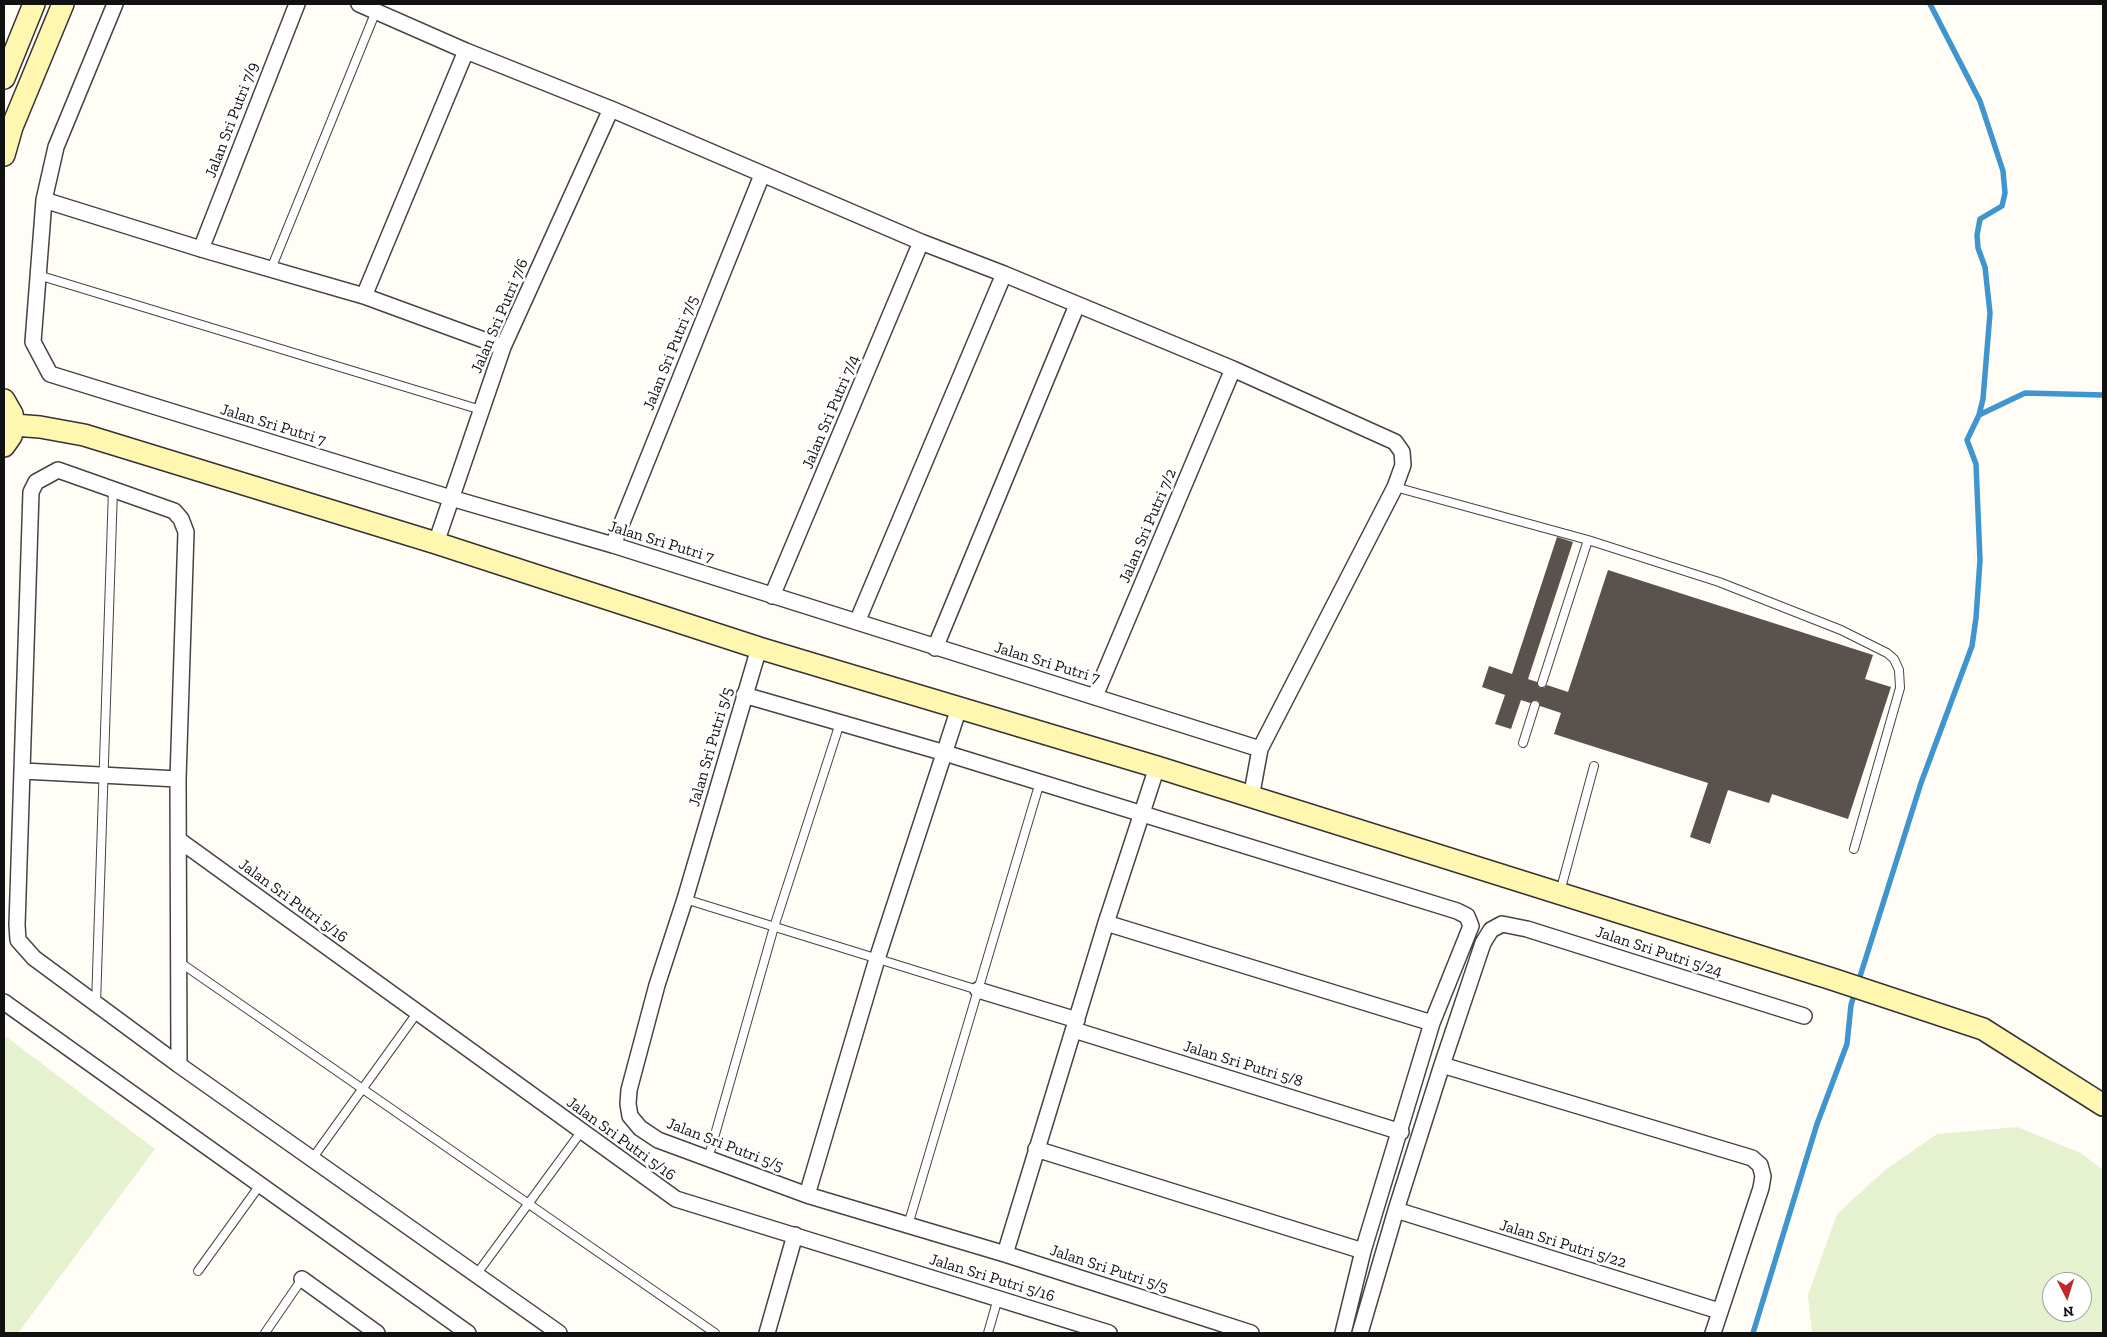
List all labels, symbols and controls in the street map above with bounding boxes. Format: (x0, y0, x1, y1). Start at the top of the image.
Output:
street label: Jalan Sri Putri 7/9 (201, 59, 263, 181)
street label: Jalan Sri Putri 7/6 (467, 256, 533, 376)
street label: Jalan Sri Putri 7/5 (639, 293, 703, 413)
street label: Jalan Sri Putri 7/4 (798, 352, 864, 472)
street label: Jalan Sri Putri 7 (218, 400, 328, 450)
street label: Jalan Sri Putri 7/2 (1115, 466, 1181, 586)
street label: Jalan Sri Putri 7 (606, 517, 716, 567)
street label: Jalan Sri Putri 7 (992, 638, 1102, 688)
street label: Jalan Sri Putri 5/5 (685, 685, 737, 809)
street label: Jalan Sri Putri 5/16 (235, 855, 351, 947)
street label: Jalan Sri Putri 5/24 (1593, 922, 1725, 982)
street label: Jalan Sri Putri 5/8 (1181, 1037, 1305, 1091)
street label: Jalan Sri Putri 5/16 (563, 1093, 679, 1185)
street label: Jalan Sri Putri 5/5 (664, 1114, 786, 1176)
street label: Jalan Sri Putri 5/22 (1497, 1216, 1629, 1272)
street label: Jalan Sri Putri 5/5 (1047, 1241, 1171, 1297)
street label: Jalan Sri Putri 5/16 (927, 1250, 1057, 1306)
north arrow (2042, 1272, 2092, 1322)
text: N (2062, 1303, 2074, 1320)

